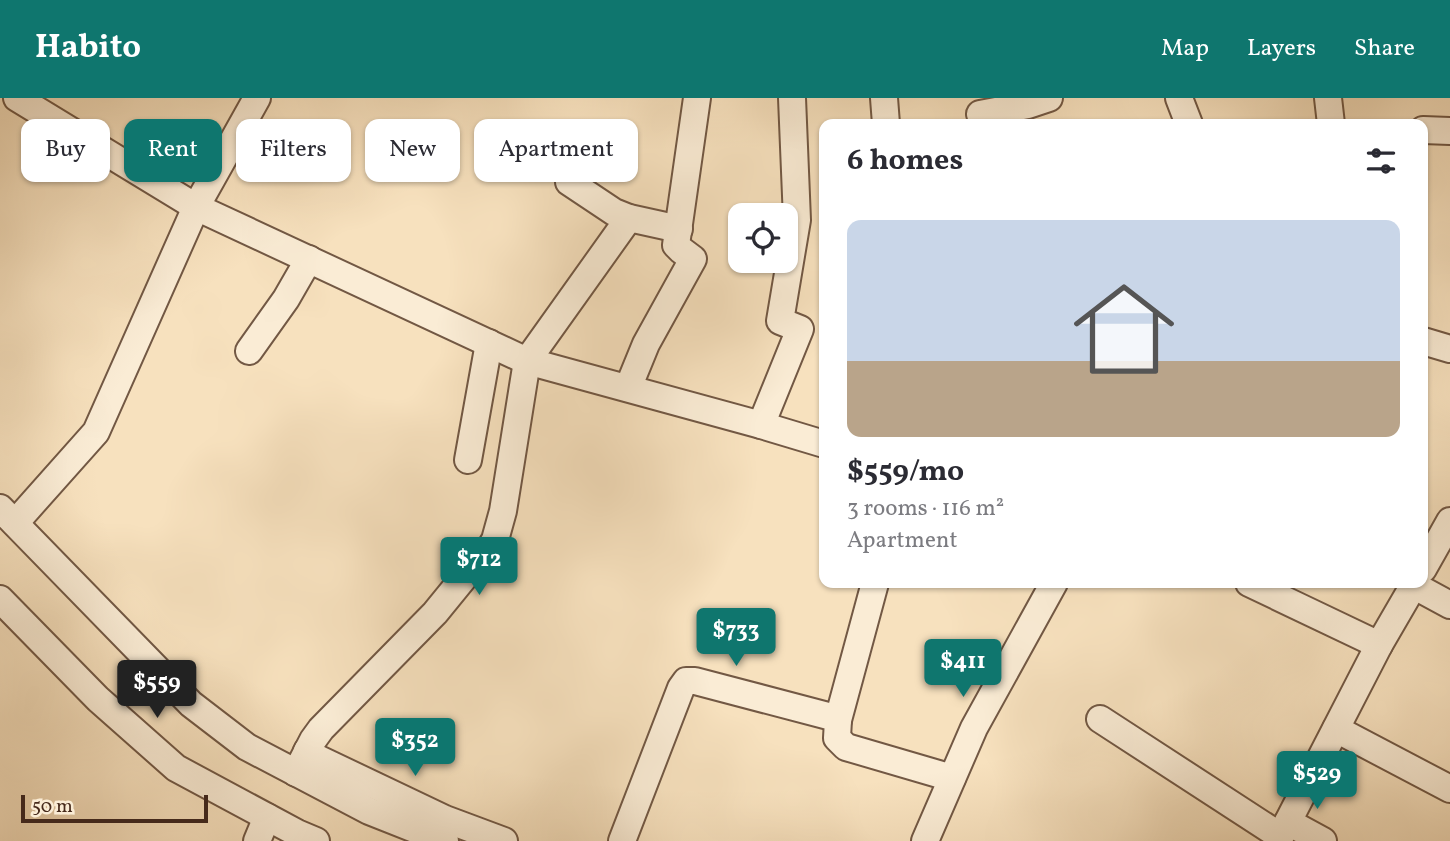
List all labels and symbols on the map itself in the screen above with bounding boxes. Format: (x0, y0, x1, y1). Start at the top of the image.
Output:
pin: $712 (438, 538, 520, 597)
pin: $733 (695, 608, 777, 668)
pin: $411 (922, 640, 1004, 699)
pin: $559 (116, 660, 198, 720)
pin: $352 (374, 718, 456, 778)
pin: $529 (1276, 752, 1358, 811)
scale bar (21, 792, 208, 824)

